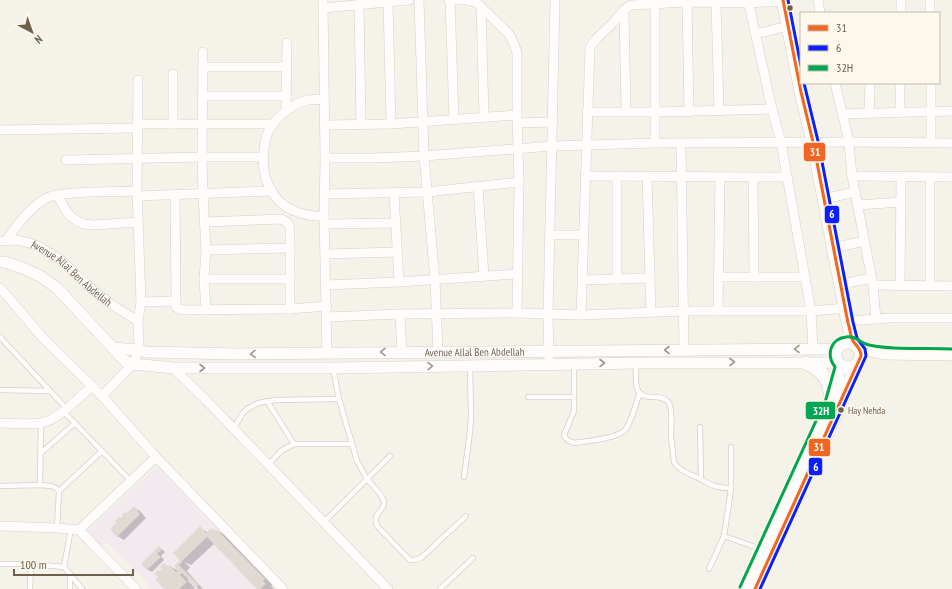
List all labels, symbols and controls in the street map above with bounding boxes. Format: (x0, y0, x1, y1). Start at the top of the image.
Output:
unlabelled marker (785, 3, 795, 13)
north arrow (12, 12, 52, 52)
legend (800, 12, 940, 84)
text: 31 (836, 20, 847, 35)
text: N (32, 32, 45, 47)
text: 6 (836, 40, 841, 55)
text: 32H (836, 60, 853, 75)
line badge: 31 (803, 142, 826, 162)
text: 31 (810, 145, 820, 159)
line badge: 6 (824, 205, 840, 224)
text: 6 (829, 207, 835, 221)
street label: Avenue Allal Ben Abdellah (30, 237, 115, 309)
street label: Avenue Allal Ben Abdellah (425, 345, 525, 359)
one-way arrow (794, 345, 800, 353)
one-way arrow (664, 346, 670, 354)
one-way arrow (380, 348, 386, 356)
one-way arrow (250, 350, 256, 358)
one-way arrow (729, 358, 735, 367)
one-way arrow (599, 359, 605, 367)
one-way arrow (427, 361, 433, 370)
one-way arrow (199, 364, 205, 372)
line badge: 32H (805, 401, 836, 420)
text: 32H (813, 404, 829, 418)
place label: Hay Nehda (848, 404, 885, 417)
marker: Hay Nehda (836, 405, 846, 415)
line badge: 31 (808, 438, 831, 457)
text: 31 (814, 440, 824, 454)
line badge: 6 (808, 457, 823, 476)
text: 6 (813, 460, 819, 474)
scale bar (14, 551, 133, 577)
text: 100 m (20, 557, 47, 572)

